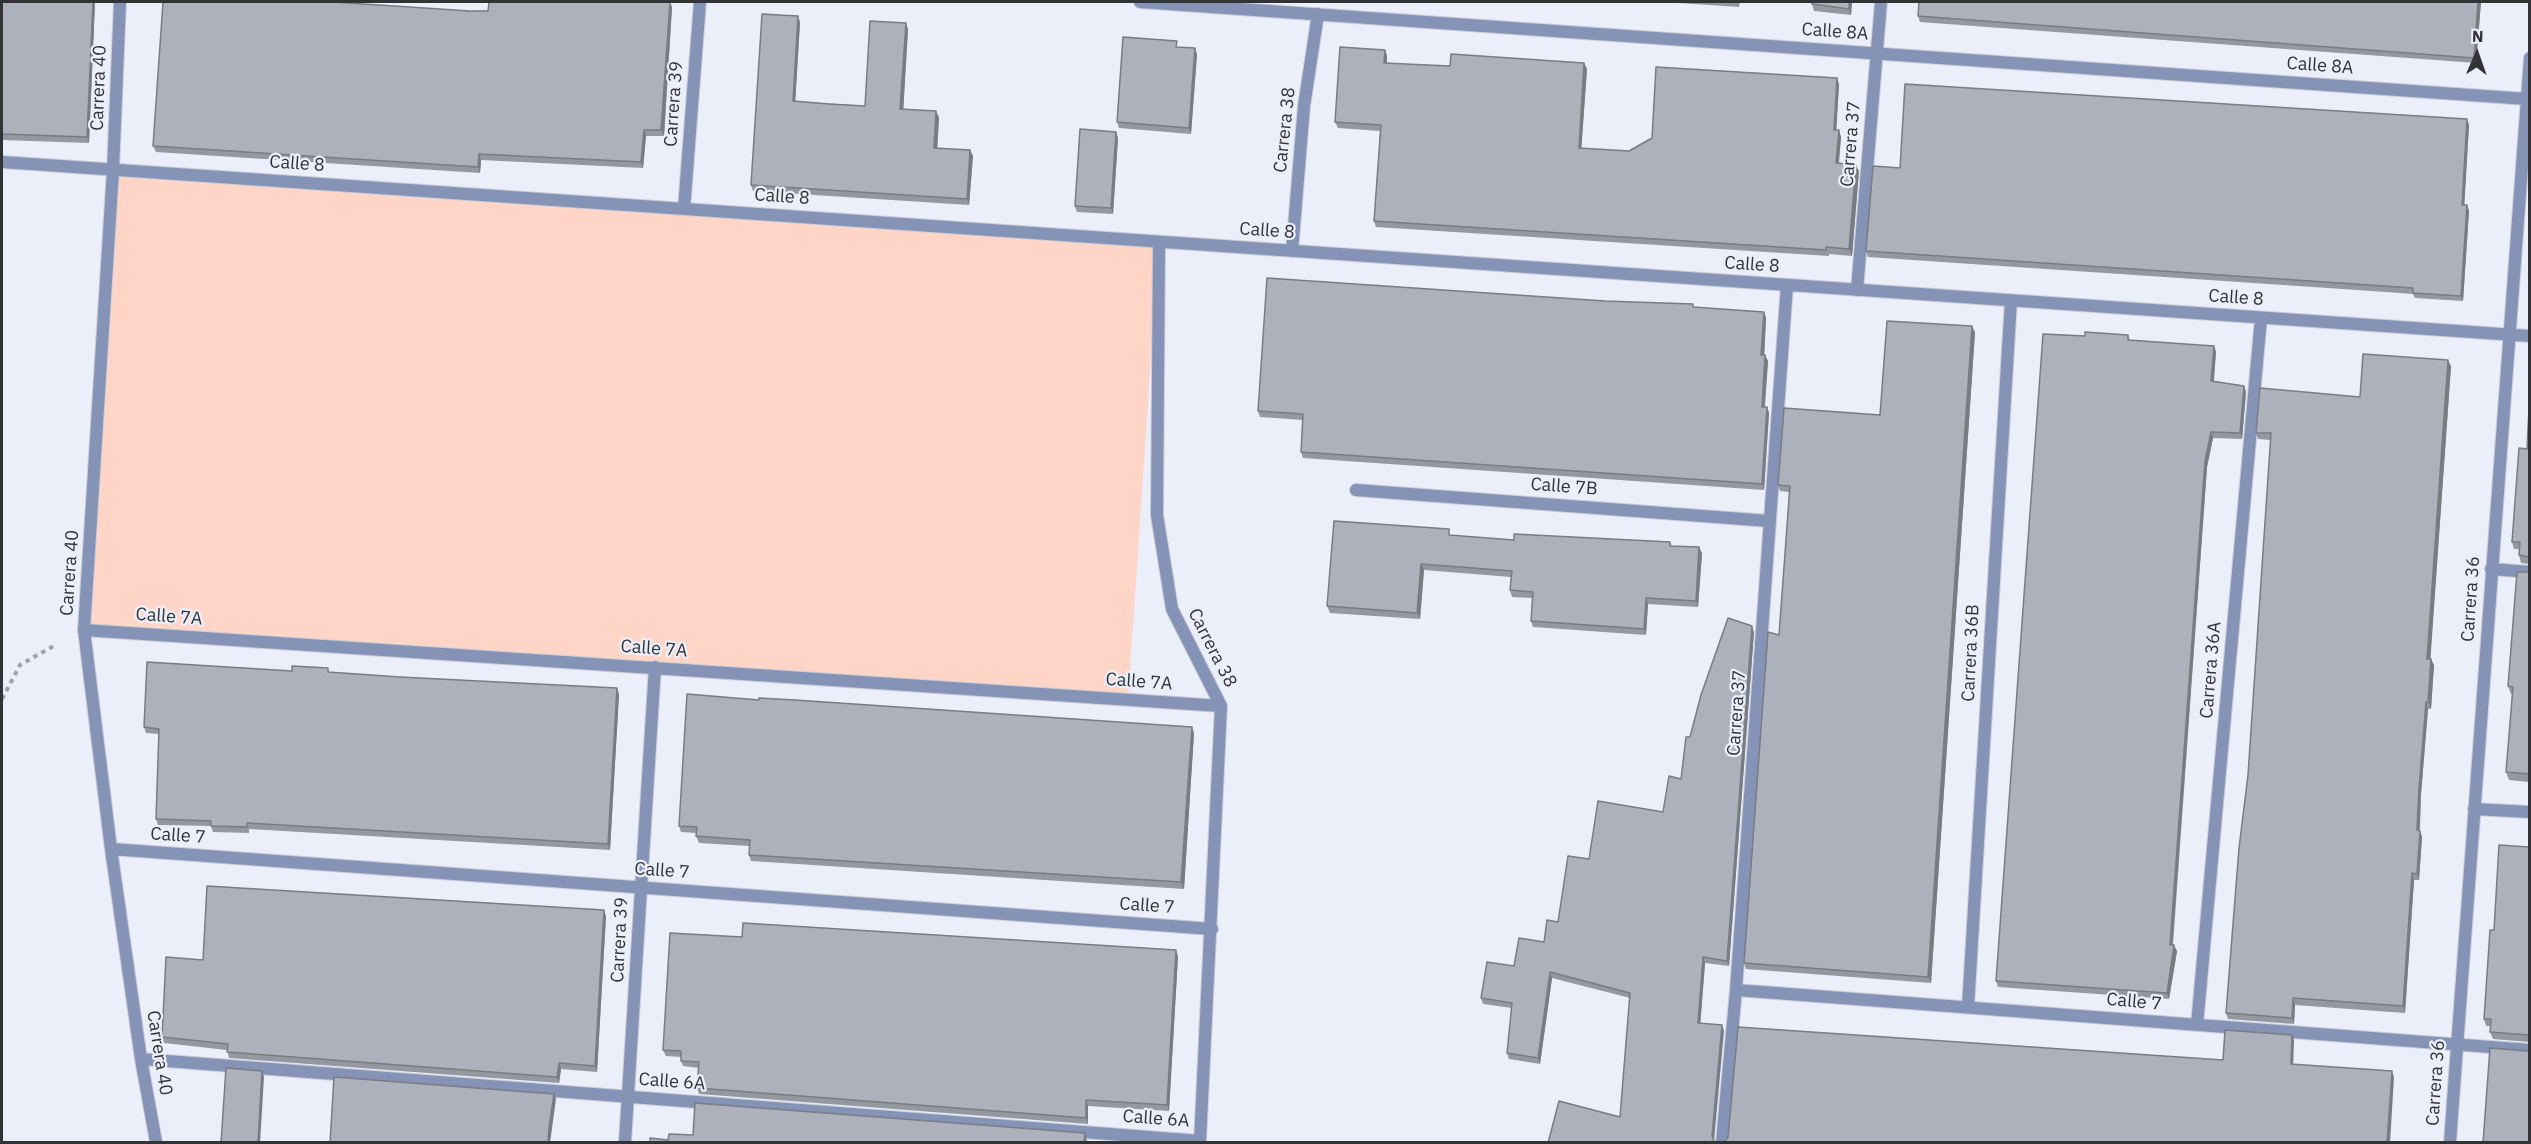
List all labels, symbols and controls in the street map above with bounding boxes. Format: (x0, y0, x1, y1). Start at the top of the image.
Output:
street label: Calle 8A (1801, 19, 1869, 45)
north arrow (2447, 24, 2507, 84)
text: N (2471, 26, 2484, 46)
street label: Carrera 40 (87, 45, 111, 131)
street label: Calle 8A (2286, 53, 2354, 79)
street label: Carrera 39 (660, 60, 688, 148)
street label: Carrera 38 (1270, 86, 1300, 174)
street label: Carrera 37 (1837, 100, 1865, 188)
street label: Calle 8 (269, 151, 325, 177)
street label: Calle 8 (754, 184, 810, 210)
street label: Calle 8 (1239, 218, 1295, 244)
street label: Calle 8 (1724, 252, 1780, 278)
street label: Calle 8 (2208, 285, 2264, 311)
street label: Calle 7B (1530, 474, 1598, 500)
street label: Carrera 40 (56, 529, 84, 617)
street label: Carrera 36 (2457, 555, 2485, 643)
street label: Calle 7A (135, 604, 203, 630)
street label: Carrera 36B (1958, 604, 1984, 702)
street label: Carrera 38 (1183, 605, 1241, 691)
street label: Carrera 36A (2196, 621, 2226, 719)
street label: Calle 7A (620, 636, 688, 662)
street label: Calle 7A (1105, 669, 1173, 695)
street label: Carrera 37 (1723, 669, 1751, 757)
street label: Calle 7 (150, 823, 206, 849)
street label: Calle 7 (634, 858, 690, 884)
street label: Calle 7 (1119, 893, 1175, 919)
street label: Carrera 39 (607, 897, 633, 983)
street label: Calle 7 (2105, 989, 2163, 1015)
street label: Carrera 40 (142, 1009, 176, 1097)
street label: Carrera 36 (2422, 1039, 2450, 1127)
street label: Calle 6A (638, 1069, 706, 1095)
street label: Calle 6A (1122, 1106, 1190, 1132)

